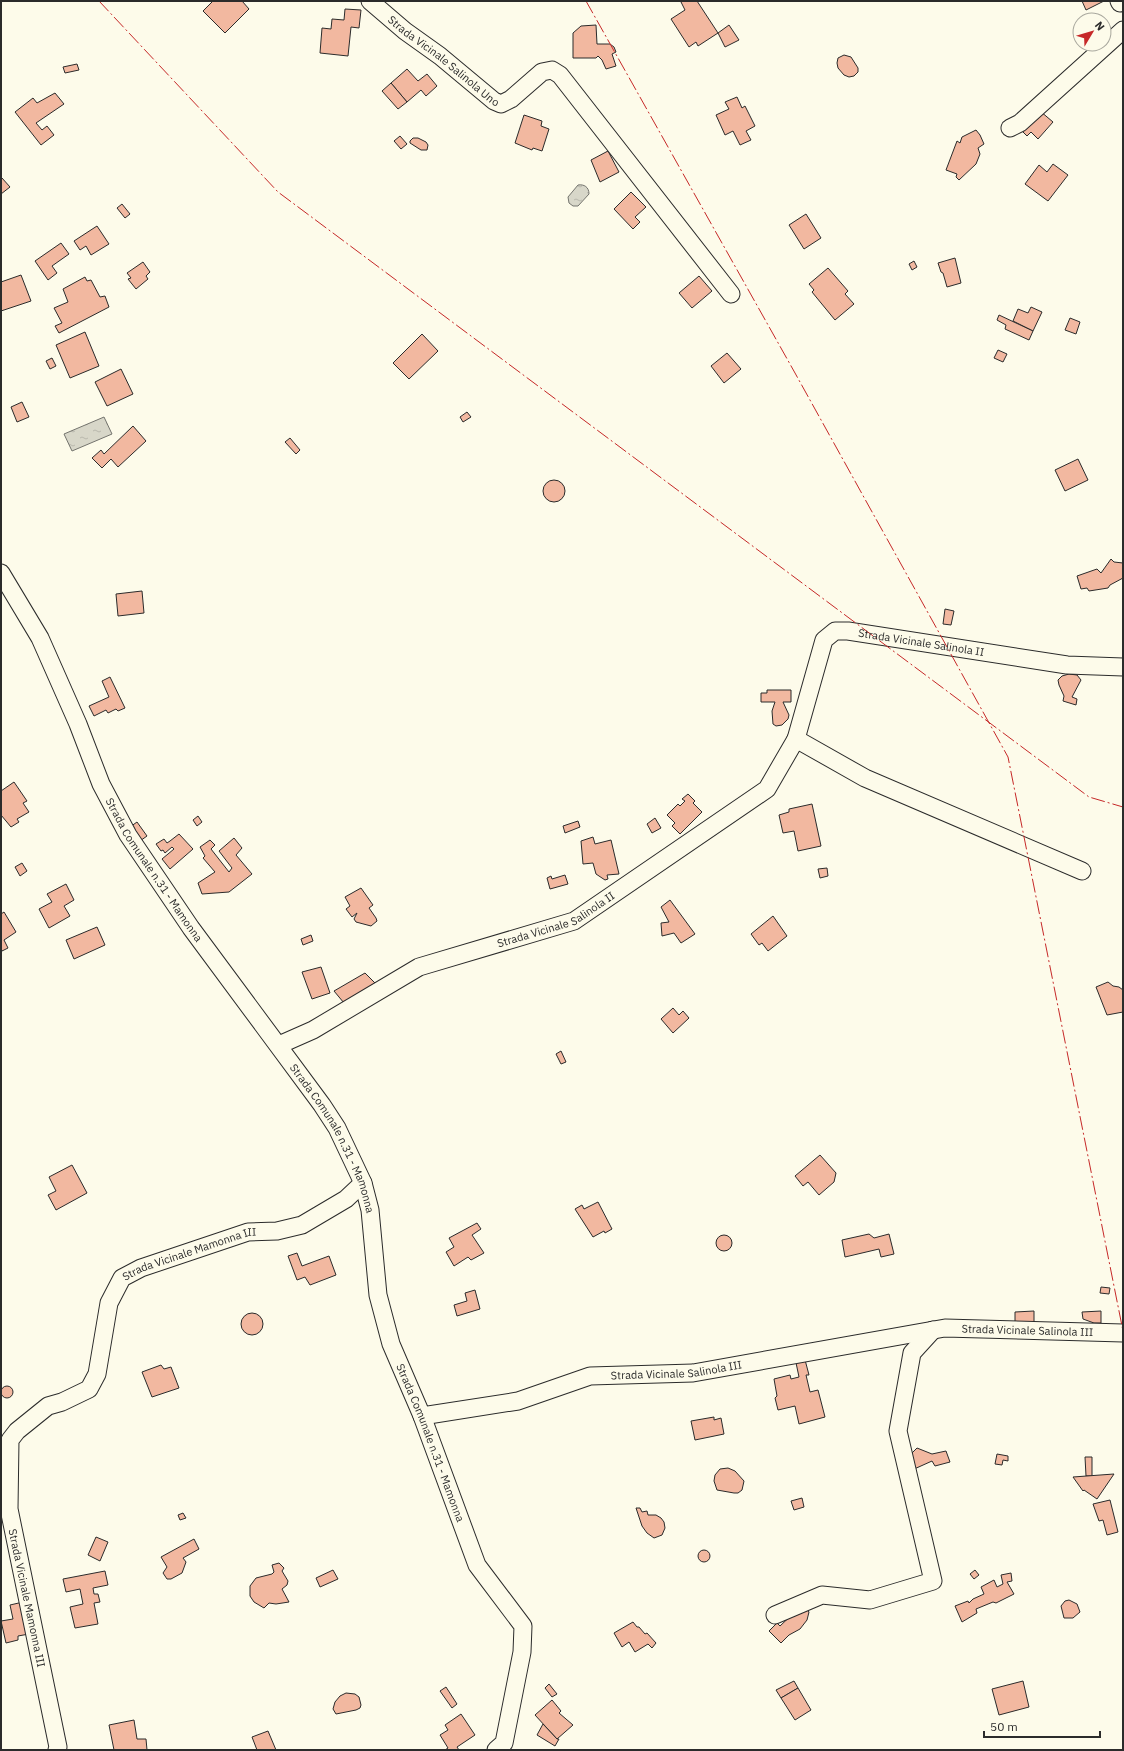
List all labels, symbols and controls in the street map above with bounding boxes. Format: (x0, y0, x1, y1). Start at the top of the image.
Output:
street label: Strada Vicinale Salinola Uno (385, 12, 501, 109)
north arrow (1072, 12, 1112, 52)
text: N (1092, 18, 1108, 33)
street label: Strada Vicinale Salinola II (857, 626, 985, 659)
street label: Strada Comunale n.31 - Mamonna (103, 795, 206, 945)
street label: Strada Vicinale Salinola II (495, 888, 617, 950)
street label: Strada Comunale n.31 - Mamonna (287, 1061, 378, 1215)
street label: Strada Vicinale Mamonna III (120, 1225, 256, 1284)
street label: Strada Vicinale Salinola III (962, 1321, 1094, 1339)
street label: Strada Vicinale Salinola III (611, 1357, 743, 1382)
street label: Strada Comunale n.31 - Mamonna (393, 1361, 468, 1524)
street label: Strada Vicinale Mamonna III (5, 1527, 49, 1669)
scale bar (984, 1713, 1100, 1739)
text: 50 m (990, 1719, 1018, 1734)

